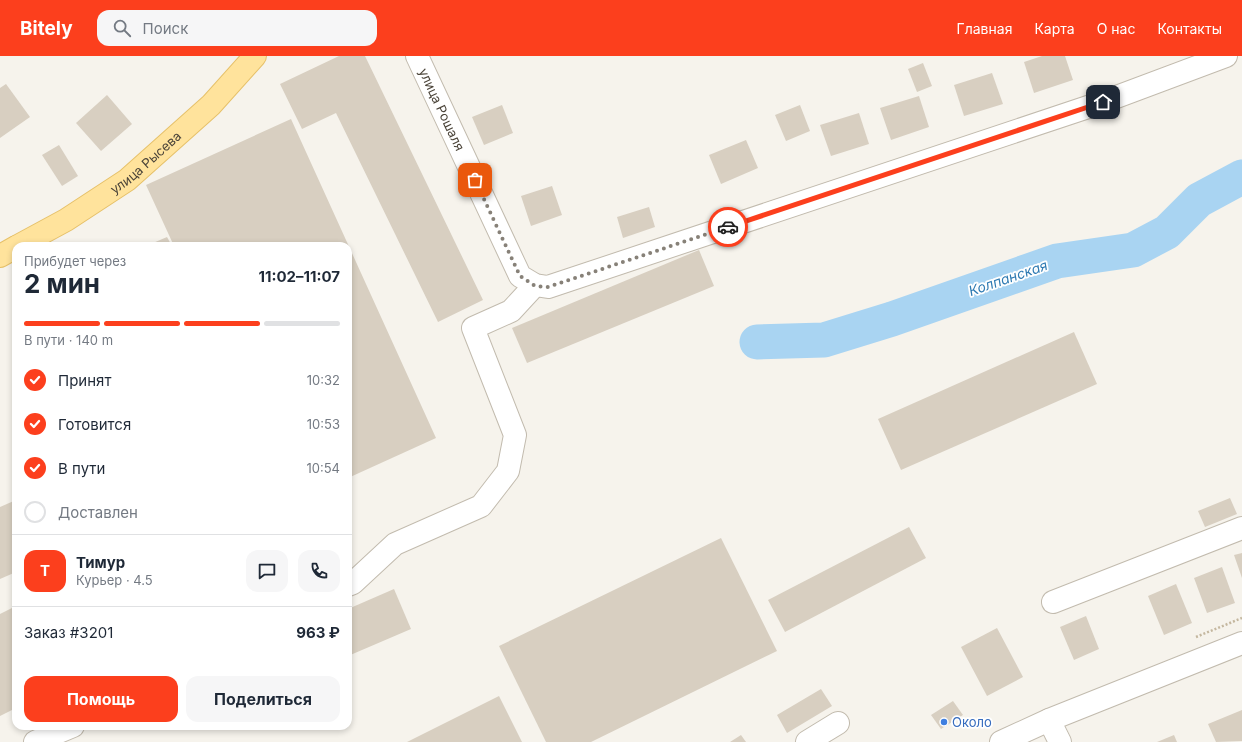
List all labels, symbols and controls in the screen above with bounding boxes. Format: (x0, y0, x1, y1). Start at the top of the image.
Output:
search box (97, 10, 377, 46)
text: Bitely (20, 17, 73, 40)
icon: search (111, 17, 133, 39)
text: Поиск (143, 19, 188, 38)
text: Главная (957, 20, 1012, 37)
text: Карта (1034, 20, 1075, 37)
text: О нас (1097, 20, 1135, 37)
text: Контакты (1157, 20, 1222, 37)
street label: улица Рошаля (416, 66, 468, 153)
pin (1086, 85, 1120, 119)
icon: home (1092, 91, 1114, 113)
street label: улица Рысева (107, 128, 184, 197)
pin (458, 163, 492, 197)
icon: bag (464, 169, 486, 191)
courier (708, 207, 748, 247)
icon: car (717, 216, 739, 238)
text: Прибудет через (24, 253, 126, 269)
water label: Колпанская (966, 256, 1050, 299)
text: 11:02–11:07 (259, 267, 340, 286)
text: 2 мин (24, 268, 100, 299)
text: В пути · 140 m (24, 332, 113, 348)
icon: check (24, 369, 46, 391)
text: Принят (58, 371, 111, 390)
text: 10:32 (307, 372, 340, 388)
icon: check (24, 413, 46, 435)
text: Готовится (58, 415, 131, 434)
text: 10:53 (307, 416, 340, 432)
icon: check (24, 457, 46, 479)
text: В пути (58, 459, 105, 478)
text: 10:54 (306, 460, 340, 476)
text: Доставлен (58, 503, 138, 522)
button: chat (246, 550, 288, 592)
button: phone (298, 550, 340, 592)
text: Тимур (76, 553, 125, 572)
text: Т (40, 561, 50, 580)
text: Курьер · 4.5 (76, 572, 153, 588)
text: Заказ #3201 (24, 623, 113, 642)
text: 963 ₽ (296, 623, 340, 642)
button: Помощь (24, 676, 178, 722)
button: Поделиться (186, 676, 340, 722)
place label: Около (952, 714, 992, 730)
marker: Около (939, 717, 949, 727)

